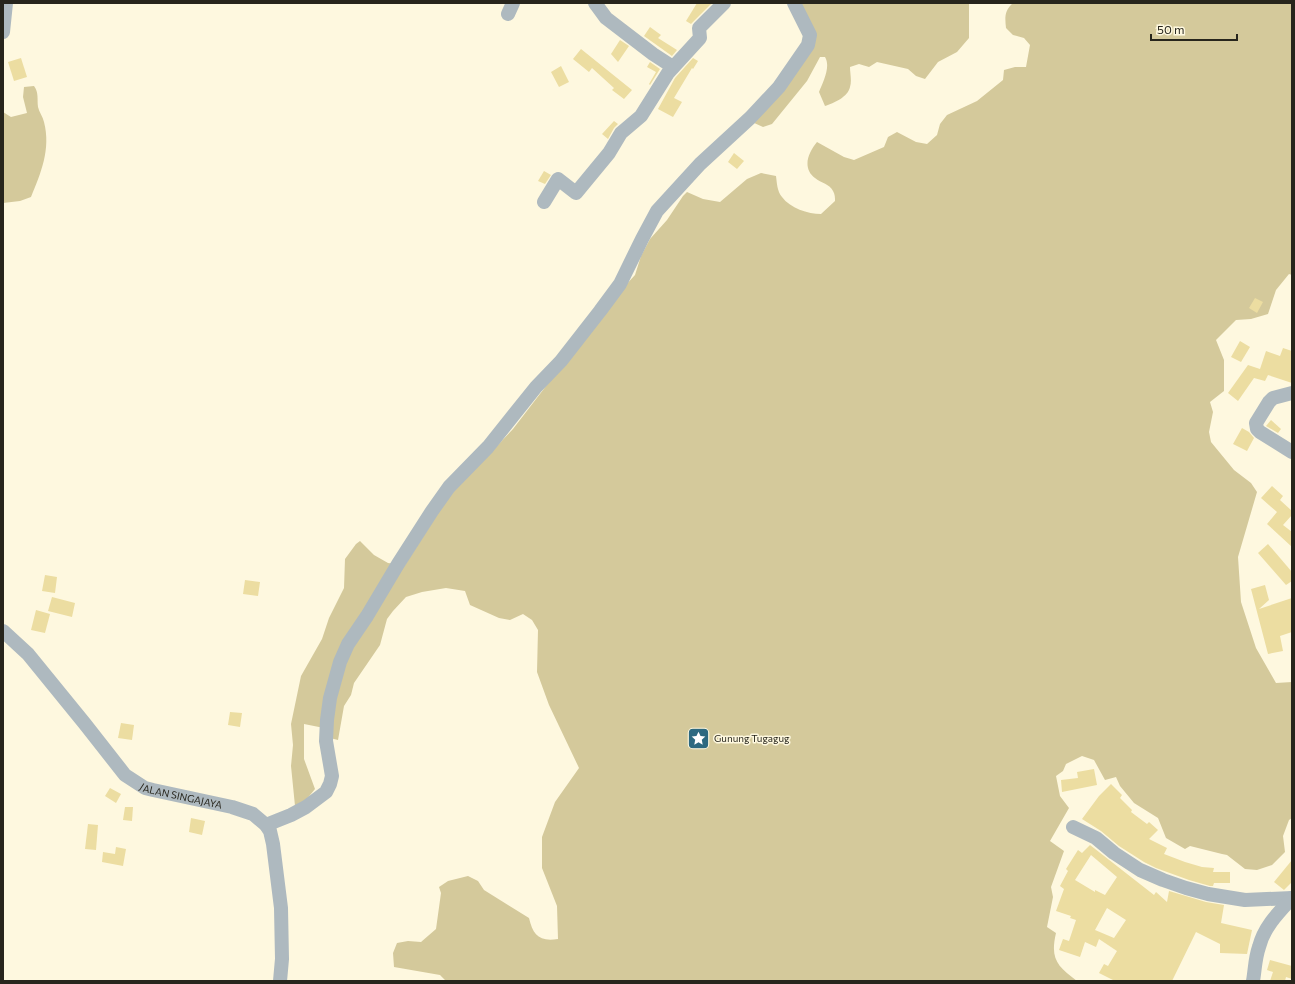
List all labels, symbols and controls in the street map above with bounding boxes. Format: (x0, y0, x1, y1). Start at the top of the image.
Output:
scale bar (1151, 16, 1237, 42)
text: 50 m (1157, 22, 1185, 36)
place icon: Gunung Tugagug (686, 725, 712, 751)
place label: Gunung Tugagug (714, 732, 790, 744)
street label: JALAN SINGAJAYA (138, 780, 224, 811)

